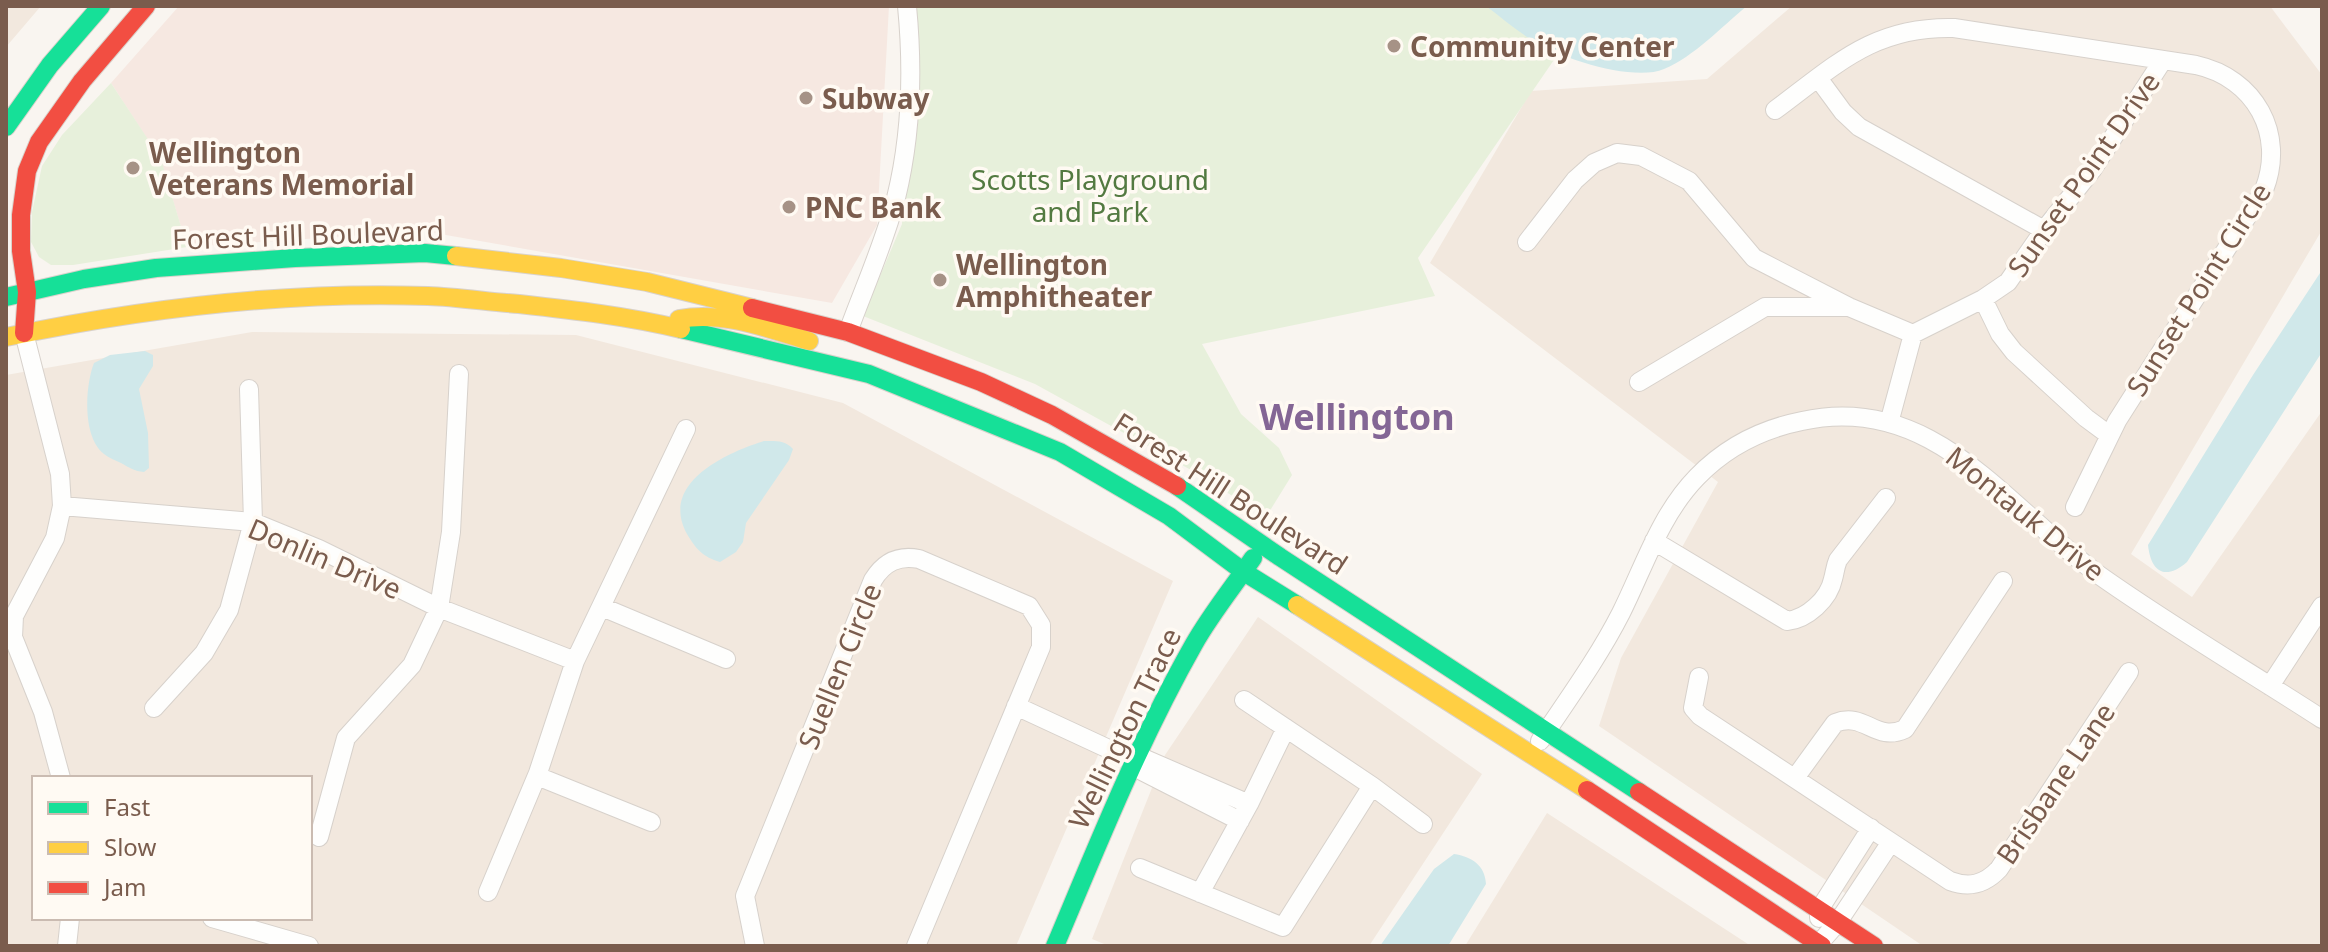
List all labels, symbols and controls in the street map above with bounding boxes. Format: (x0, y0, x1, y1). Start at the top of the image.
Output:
place label: Community Center (1410, 27, 1675, 65)
marker: Community Center (1385, 37, 1403, 55)
street label: Sunset Point Drive (1998, 64, 2168, 284)
place label: Subway (822, 79, 930, 117)
marker: Subway (797, 89, 815, 107)
place label: Wellington Veterans Memorial (149, 133, 414, 203)
marker: Wellington Veterans Memorial (124, 159, 142, 177)
park label: Scotts Playground and Park (971, 160, 1209, 230)
street label: Sunset Point Circle (2117, 175, 2279, 403)
place label: PNC Bank (805, 188, 942, 226)
marker: PNC Bank (780, 198, 798, 216)
street label: Forest Hill Boulevard (172, 210, 444, 258)
place label: Wellington Amphitheater (956, 245, 1153, 315)
marker: Wellington Amphitheater (931, 271, 949, 289)
district label: Wellington (1259, 392, 1455, 441)
street label: Forest Hill Boulevard (1107, 403, 1355, 583)
street label: Montauk Drive (1939, 437, 2113, 589)
street label: Donlin Drive (243, 509, 407, 607)
street label: Suellen Circle (788, 577, 890, 755)
street label: Wellington Trace (1059, 621, 1189, 835)
street label: Brisbane Lane (1987, 695, 2123, 871)
legend (32, 776, 312, 920)
text: Fast (104, 790, 150, 823)
text: Slow (104, 830, 156, 863)
text: Jam (102, 870, 146, 903)

